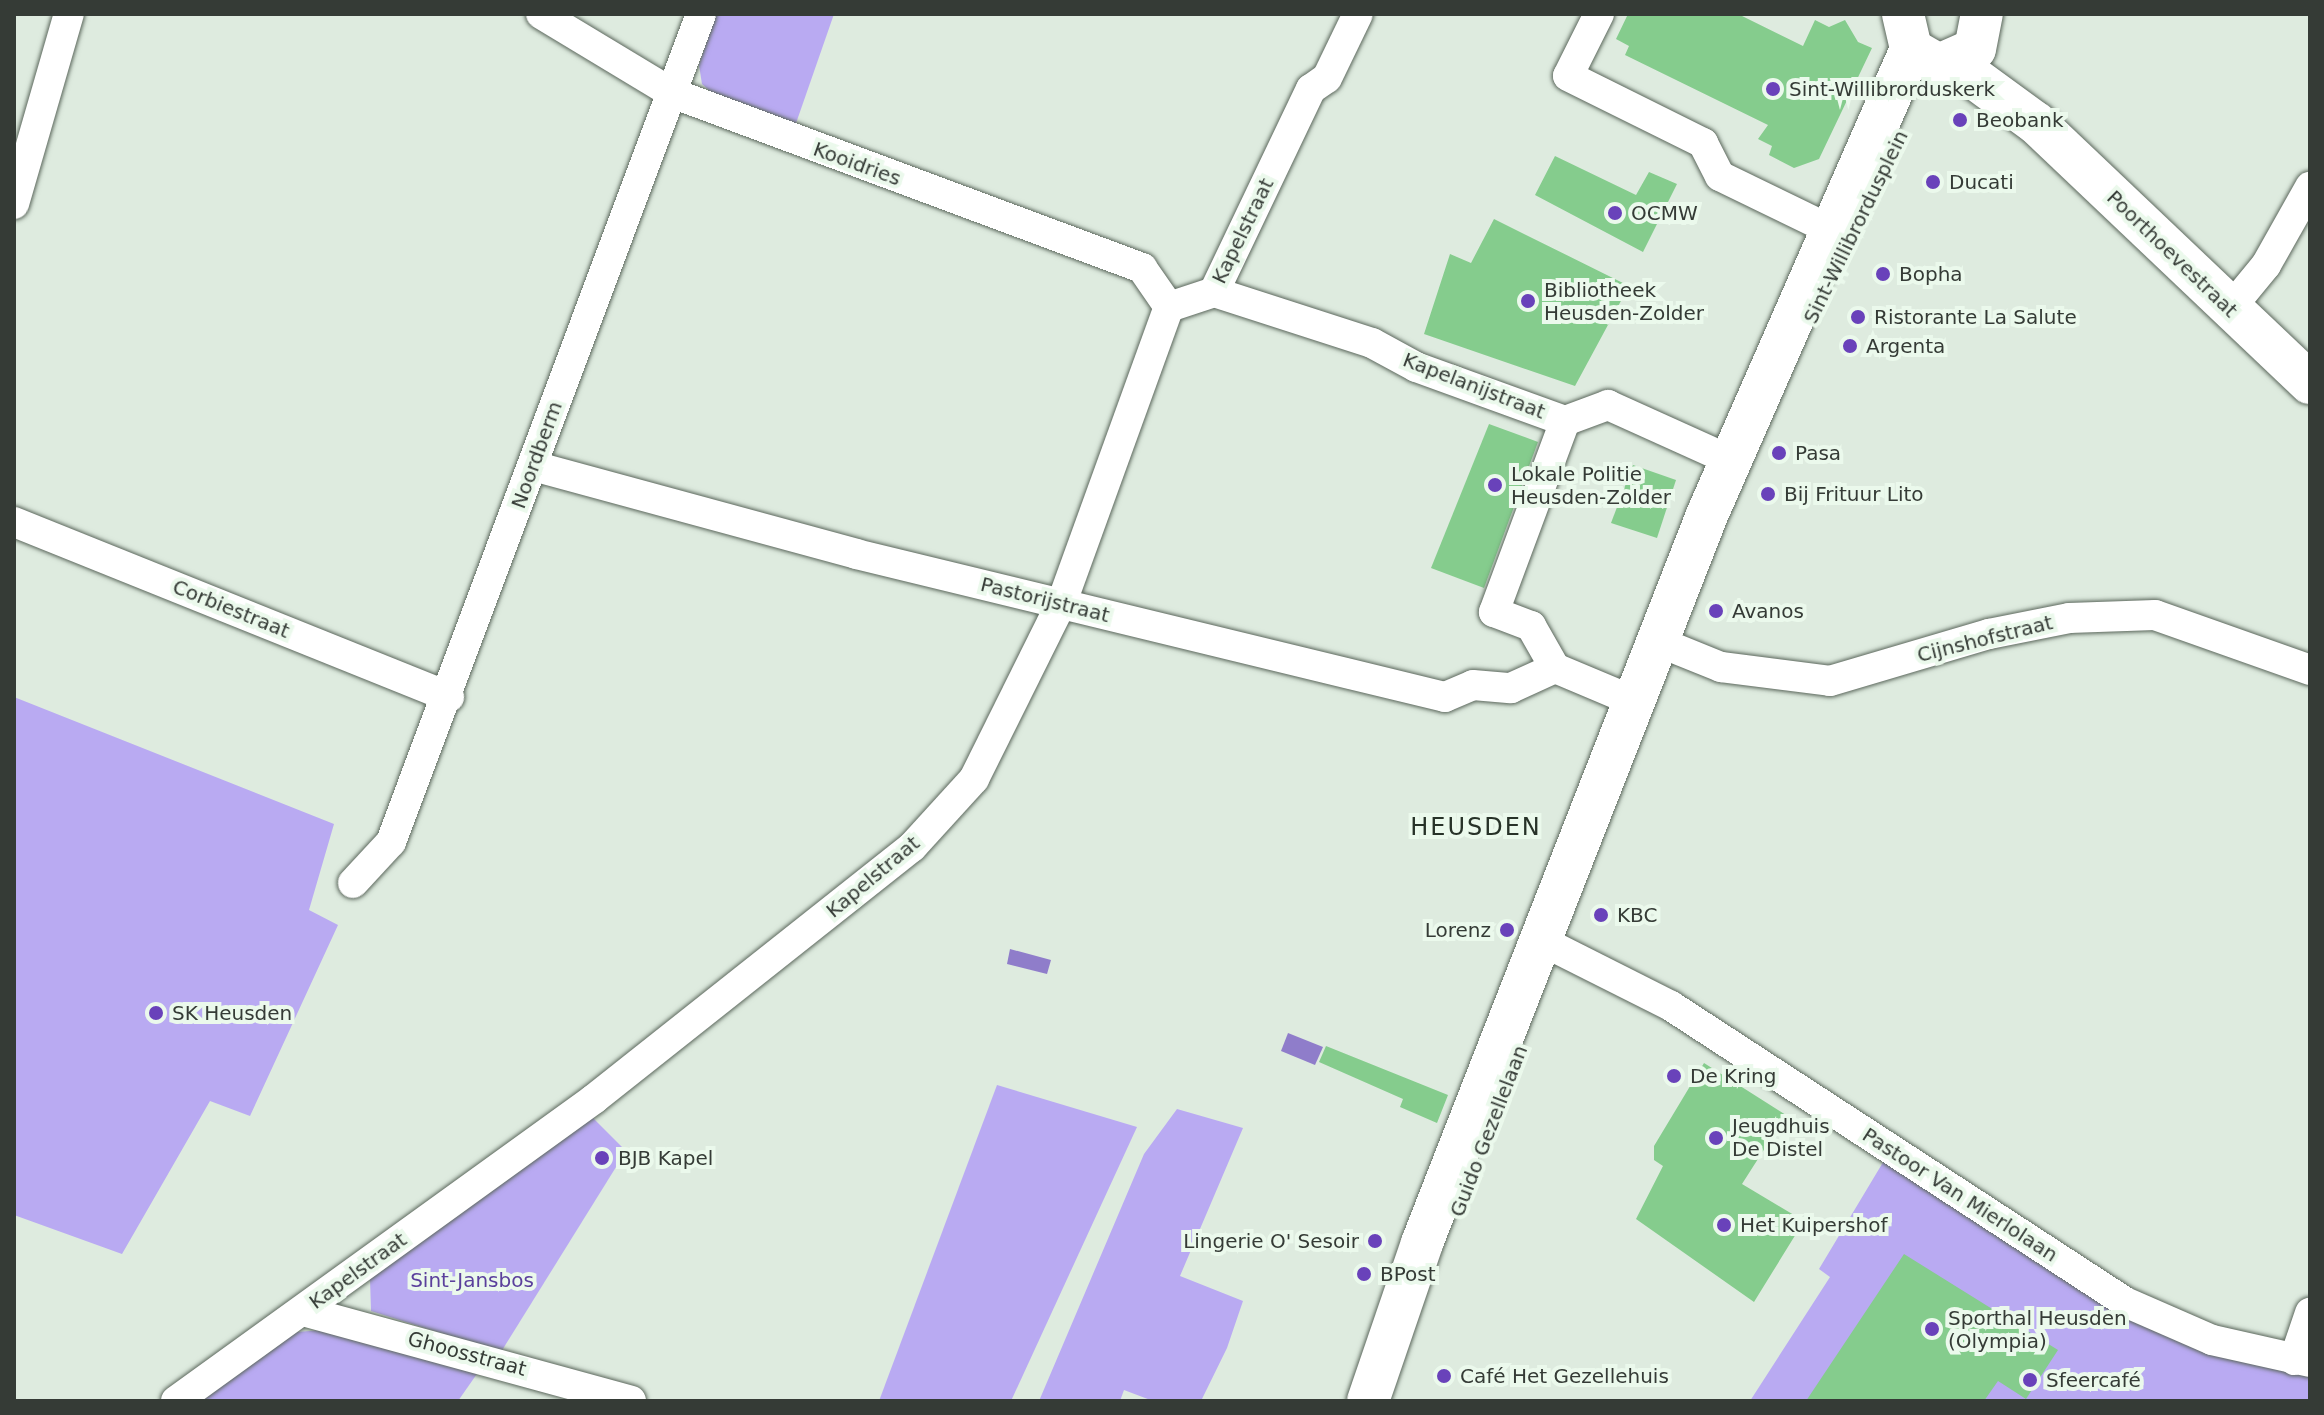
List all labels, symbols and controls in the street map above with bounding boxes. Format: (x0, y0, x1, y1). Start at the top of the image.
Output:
place label: Sint-Willibrorduskerk (1789, 77, 1995, 101)
marker: Sint-Willibrorduskerk (1764, 80, 1782, 98)
place label: Beobank (1976, 108, 2063, 132)
marker: Beobank (1951, 111, 1969, 129)
street label: Sint-Willibrordusplein (1799, 127, 1913, 327)
street label: Kooidries (810, 137, 904, 191)
place label: Ducati (1949, 170, 2014, 194)
marker: Ducati (1924, 173, 1942, 191)
street label: Kapelstraat (1207, 174, 1279, 288)
street label: Poorthoevestraat (2102, 186, 2242, 322)
place label: OCMW (1631, 201, 1698, 225)
marker: OCMW (1606, 204, 1624, 222)
place label: Bopha (1899, 262, 1963, 286)
marker: Bopha (1874, 265, 1892, 283)
place label: Bibliotheek Heusden-Zolder (1544, 278, 1704, 325)
marker: Bibliotheek Heusden-Zolder (1519, 292, 1537, 310)
place label: Ristorante La Salute (1874, 305, 2077, 329)
marker: Ristorante La Salute (1849, 308, 1867, 326)
place label: Argenta (1866, 334, 1945, 358)
marker: Argenta (1841, 337, 1859, 355)
street label: Kapelanijstraat (1399, 348, 1549, 424)
street label: Noordberm (507, 398, 567, 512)
place label: Pasa (1795, 441, 1841, 465)
marker: Pasa (1770, 444, 1788, 462)
place label: Lokale Politie Heusden-Zolder (1511, 462, 1671, 509)
marker: Lokale Politie Heusden-Zolder (1486, 476, 1504, 494)
place label: Bij Frituur Lito (1784, 482, 1924, 506)
marker: Bij Frituur Lito (1759, 485, 1777, 503)
street label: Pastorijstraat (978, 572, 1112, 628)
street label: Corbiestraat (169, 575, 293, 643)
place label: Avanos (1732, 599, 1804, 623)
marker: Avanos (1707, 602, 1725, 620)
street label: Cijnshofstraat (1915, 611, 2055, 667)
district label: HEUSDEN (1410, 814, 1542, 842)
street label: Kapelstraat (821, 831, 925, 923)
place label: KBC (1617, 903, 1657, 927)
marker: KBC (1592, 906, 1610, 924)
place label: Lorenz (1425, 918, 1491, 942)
marker: Lorenz (1498, 921, 1516, 939)
place label: SK Heusden (172, 1001, 292, 1025)
marker: SK Heusden (147, 1004, 165, 1022)
street label: Guido Gezellelaan (1445, 1042, 1533, 1220)
place label: De Kring (1690, 1064, 1776, 1088)
marker: De Kring (1665, 1067, 1683, 1085)
place label: Jeugdhuis De Distel (1732, 1114, 1830, 1161)
street label: Pastoor Van Mierlolaan (1858, 1123, 2062, 1267)
marker: Jeugdhuis De Distel (1707, 1129, 1725, 1147)
place label: BJB Kapel (618, 1146, 713, 1170)
marker: BJB Kapel (593, 1149, 611, 1167)
place label: Het Kuipershof (1740, 1213, 1887, 1237)
marker: Het Kuipershof (1715, 1216, 1733, 1234)
street label: Kapelstraat (305, 1228, 411, 1314)
place label: Lingerie O' Sesoir (1183, 1229, 1359, 1253)
marker: Lingerie O' Sesoir (1366, 1232, 1384, 1250)
place label: BPost (1380, 1262, 1436, 1286)
marker: BPost (1355, 1265, 1373, 1283)
park label: Sint-Jansbos (410, 1268, 534, 1292)
place label: Sporthal Heusden (Olympia) (1948, 1306, 2127, 1353)
marker: Sporthal Heusden (Olympia) (1923, 1320, 1941, 1338)
street label: Ghoosstraat (405, 1327, 529, 1381)
place label: Café Het Gezellehuis (1460, 1364, 1669, 1388)
marker: Café Het Gezellehuis (1435, 1367, 1453, 1385)
place label: Sfeercafé (2046, 1368, 2141, 1392)
marker: Sfeercafé (2021, 1371, 2039, 1389)

